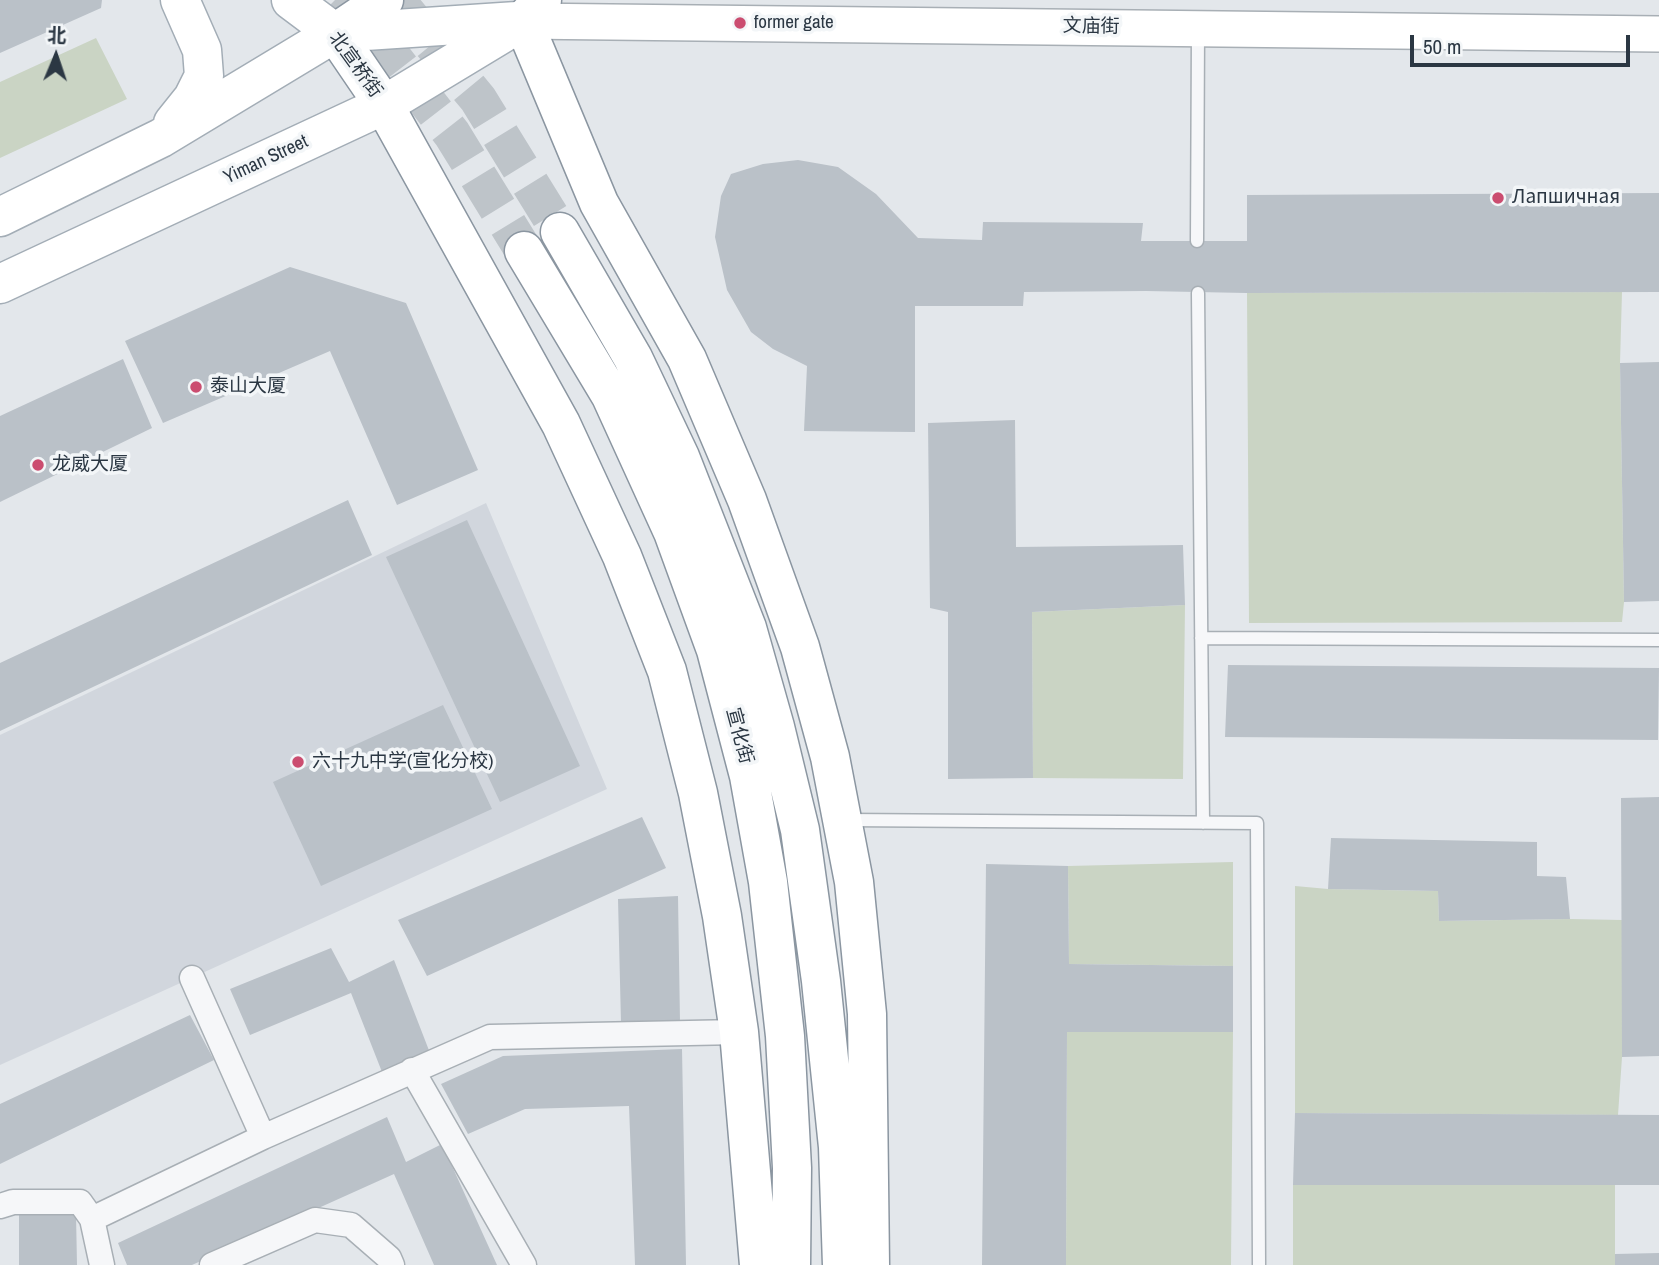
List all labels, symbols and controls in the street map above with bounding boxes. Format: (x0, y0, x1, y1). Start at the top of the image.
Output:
place label: former gate (754, 12, 834, 34)
marker: former gate (732, 15, 748, 31)
street label: 文庙街 (1062, 15, 1120, 39)
north arrow (21, 21, 91, 91)
scale bar (1414, 21, 1634, 65)
text: 北 (47, 22, 67, 48)
street label: 北宣桥街 (323, 28, 387, 102)
text: 50 m (1423, 32, 1461, 61)
street label: Yiman Street (220, 131, 312, 189)
place label: Лапшичная (1512, 187, 1620, 209)
marker: Лапшичная (1490, 190, 1506, 206)
place label: 泰山大厦 (210, 376, 286, 398)
marker: 泰山大厦 (188, 379, 204, 395)
place label: 龙威大厦 (52, 454, 128, 476)
marker: 龙威大厦 (30, 457, 46, 473)
street label: 宣化街 (721, 706, 757, 766)
place label: 六十九中学(宣化分校) (312, 751, 493, 773)
marker: 六十九中学(宣化分校) (290, 754, 306, 770)

